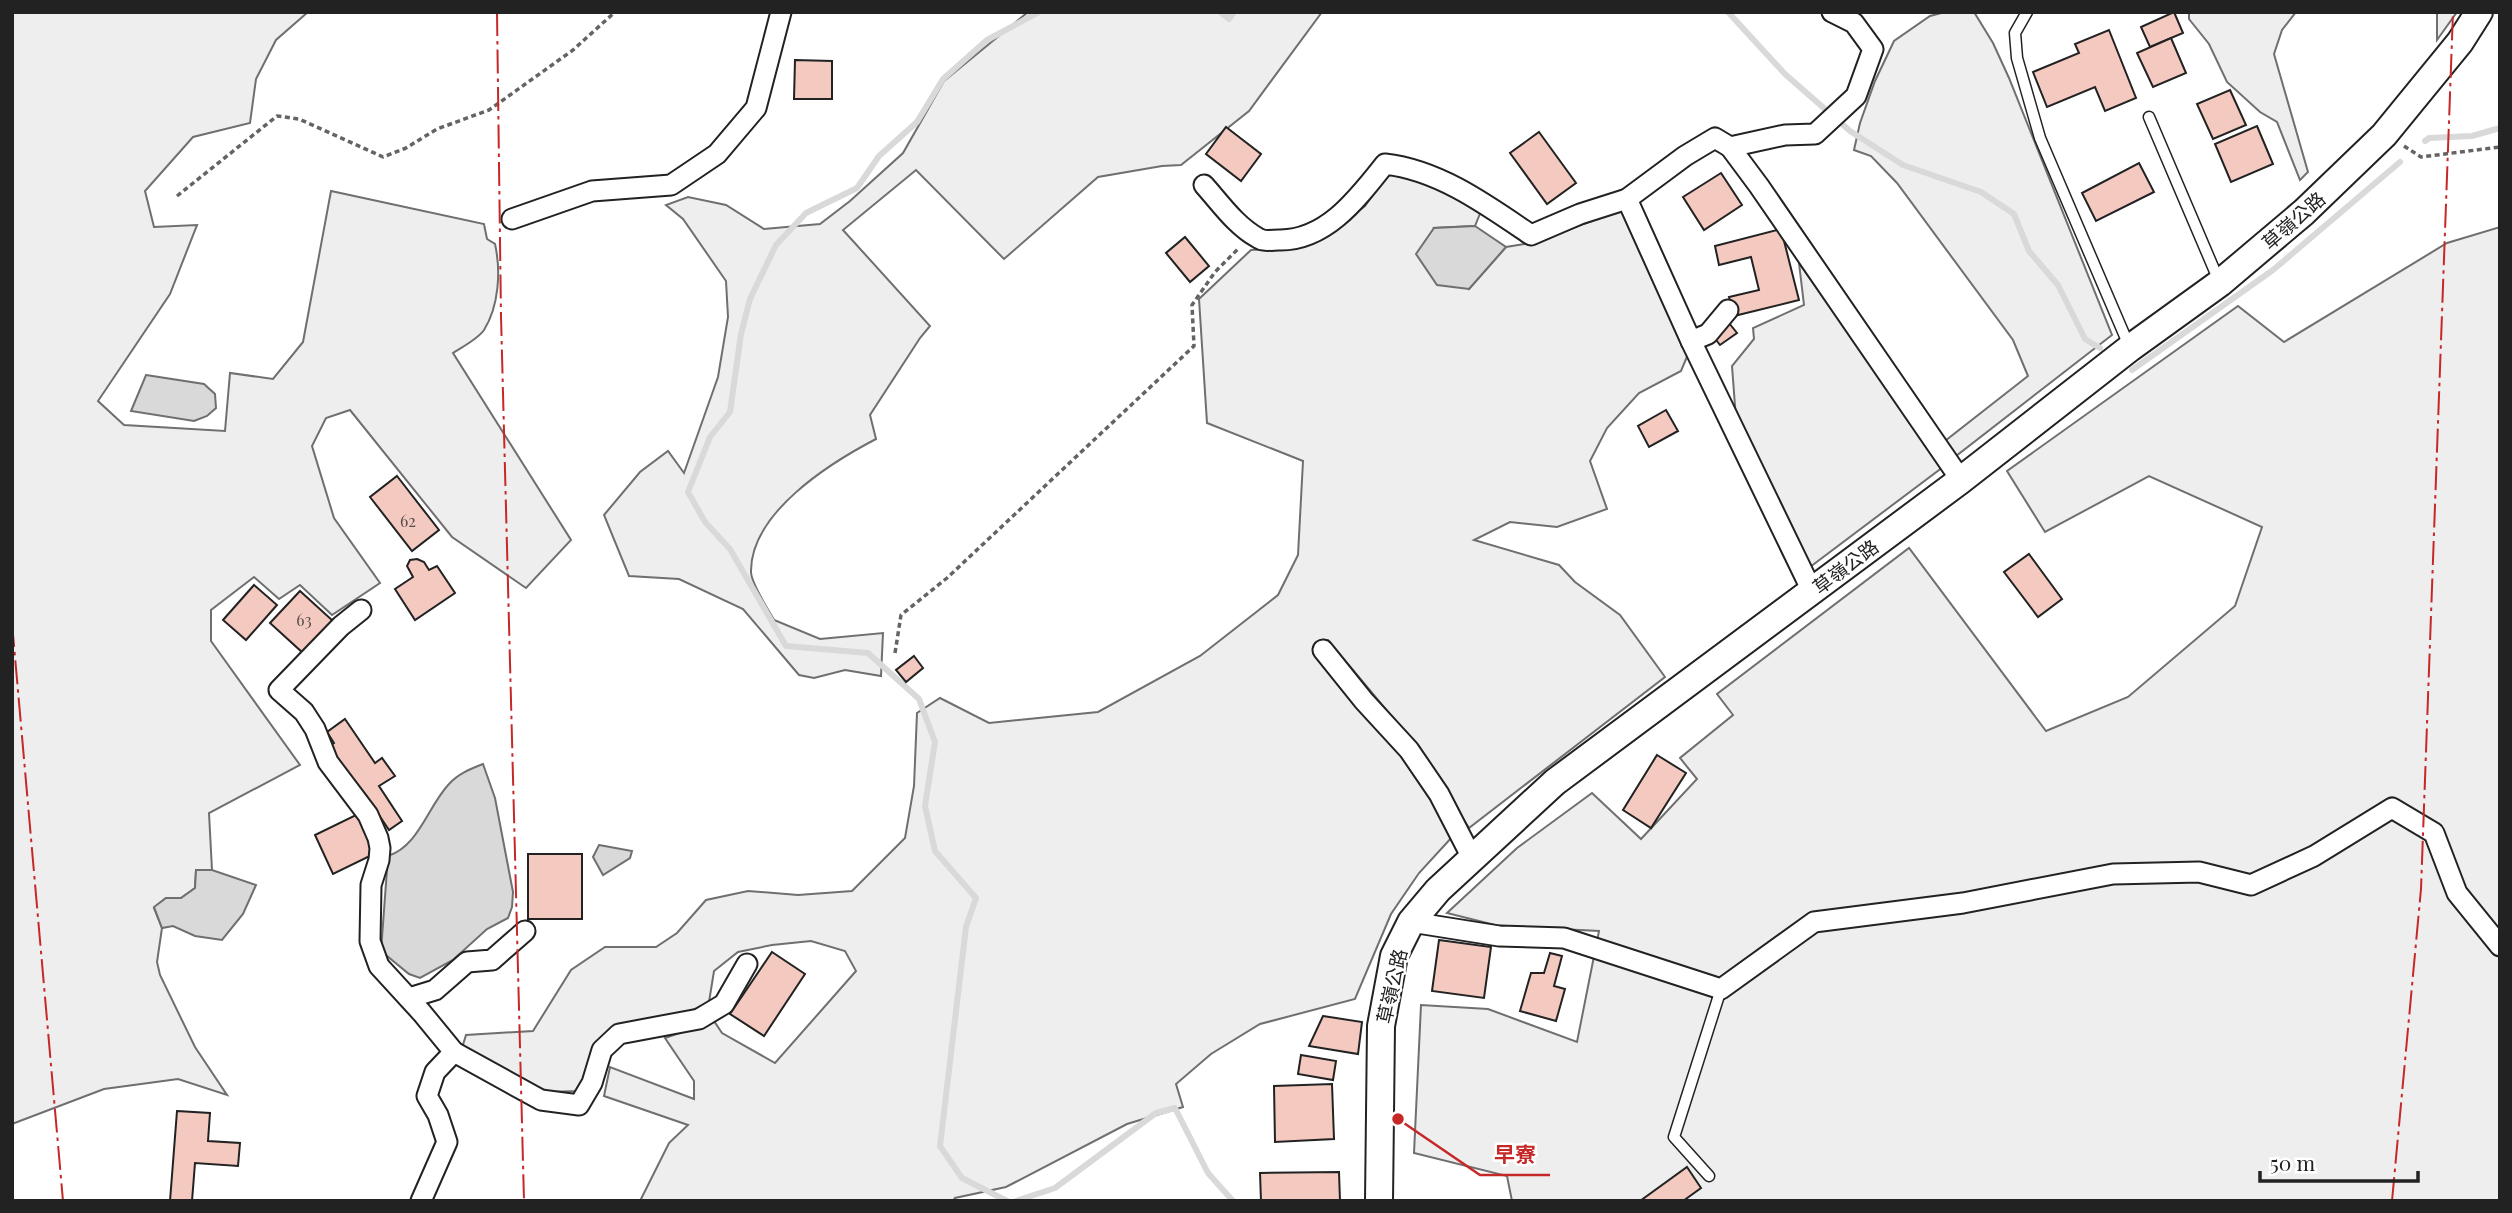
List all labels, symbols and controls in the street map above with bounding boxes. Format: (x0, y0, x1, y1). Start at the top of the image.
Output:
street label: 草嶺公路 (2256, 185, 2330, 255)
house number: 62 (400, 510, 416, 531)
street label: 草嶺公路 (1807, 533, 1883, 599)
house number: 63 (296, 609, 312, 630)
street label: 草嶺公路 (1370, 946, 1412, 1026)
callout: 早寮 (1480, 1133, 1550, 1175)
text: 早寮 (1494, 1139, 1536, 1167)
scale bar (2260, 1140, 2418, 1184)
text: 50 m (2270, 1148, 2316, 1176)

